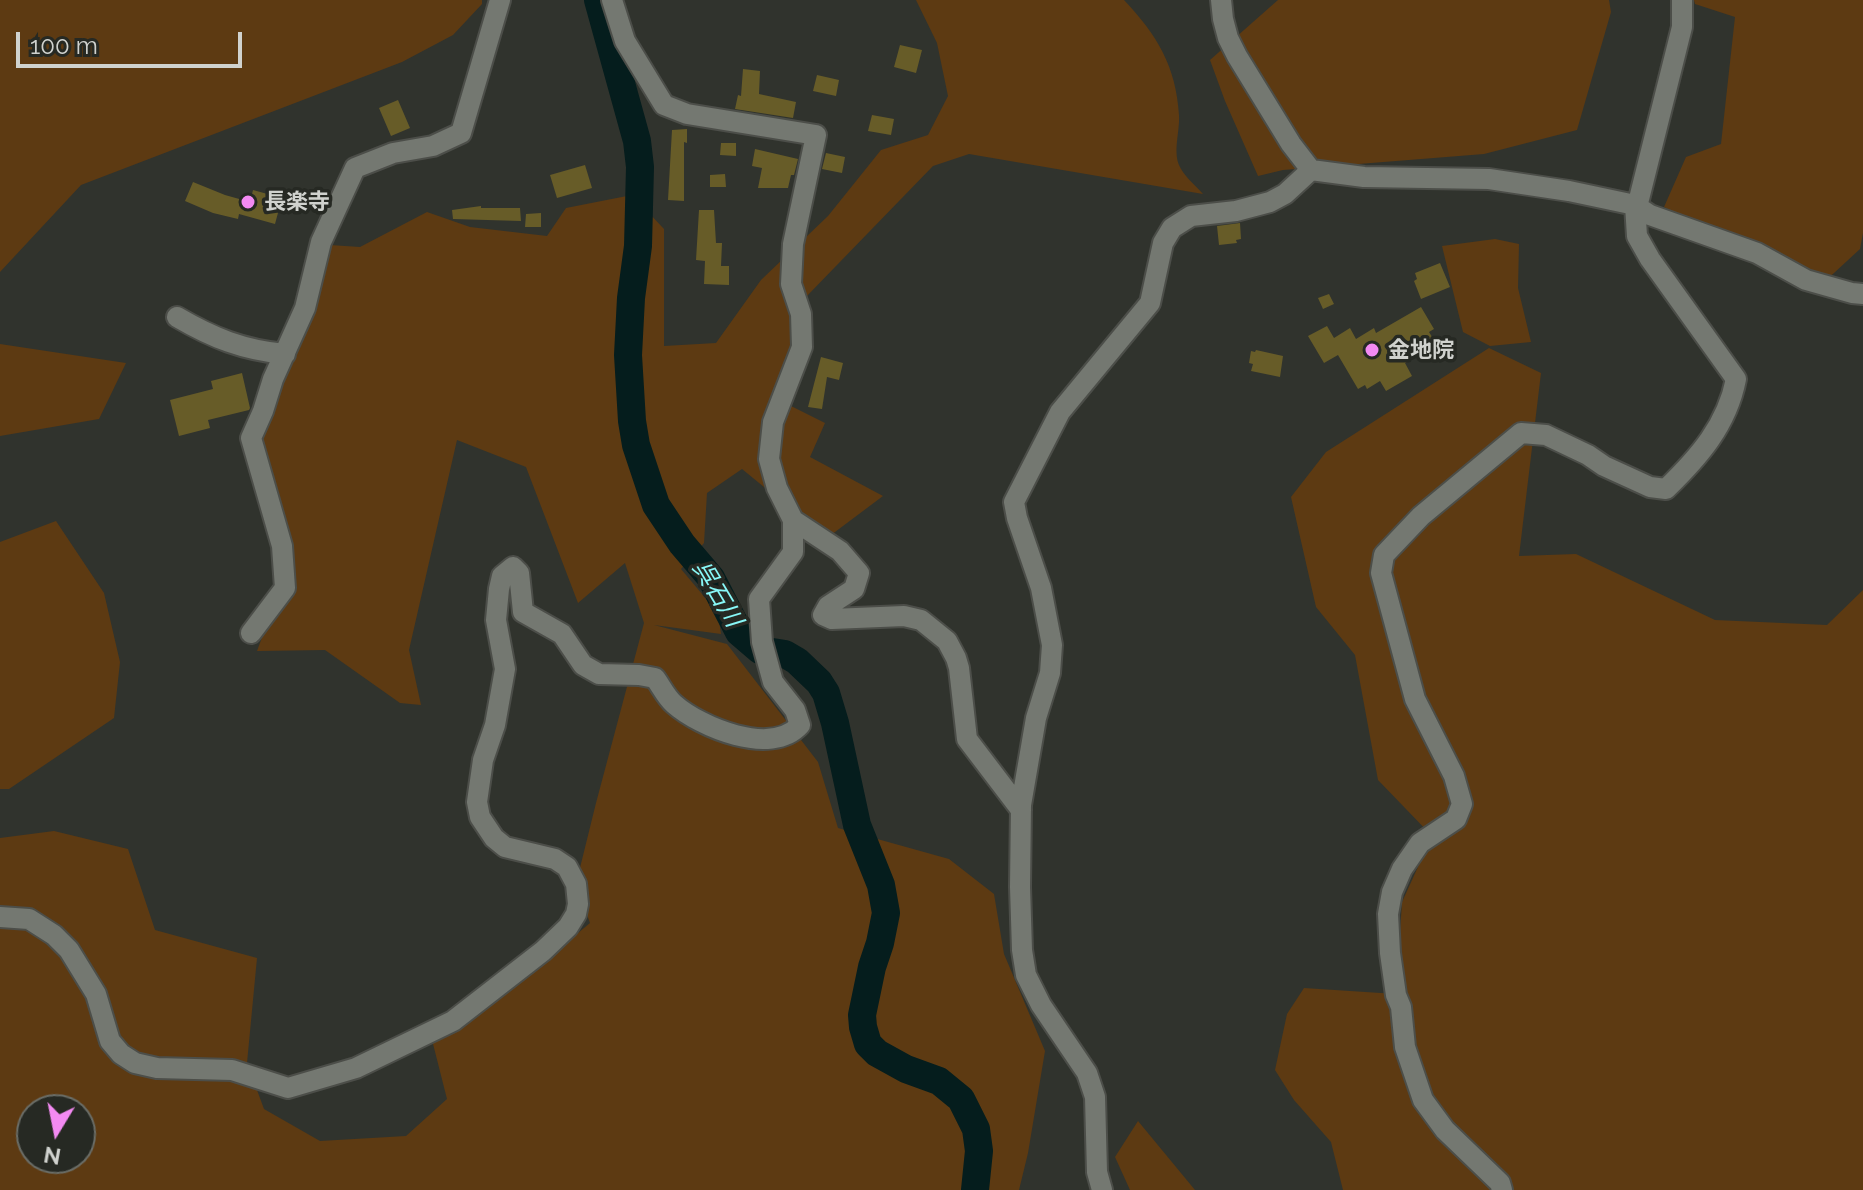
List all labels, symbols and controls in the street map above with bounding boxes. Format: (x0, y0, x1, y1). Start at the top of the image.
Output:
scale bar (20, 16, 246, 66)
text: 100 m (30, 31, 98, 60)
place label: 長楽寺 (264, 189, 330, 215)
marker: 長楽寺 (239, 193, 257, 211)
place label: 金地院 (1388, 337, 1454, 363)
marker: 金地院 (1363, 341, 1381, 359)
water label: 呉石川 (686, 556, 748, 632)
north arrow (16, 1094, 96, 1174)
text: N (42, 1141, 63, 1170)

